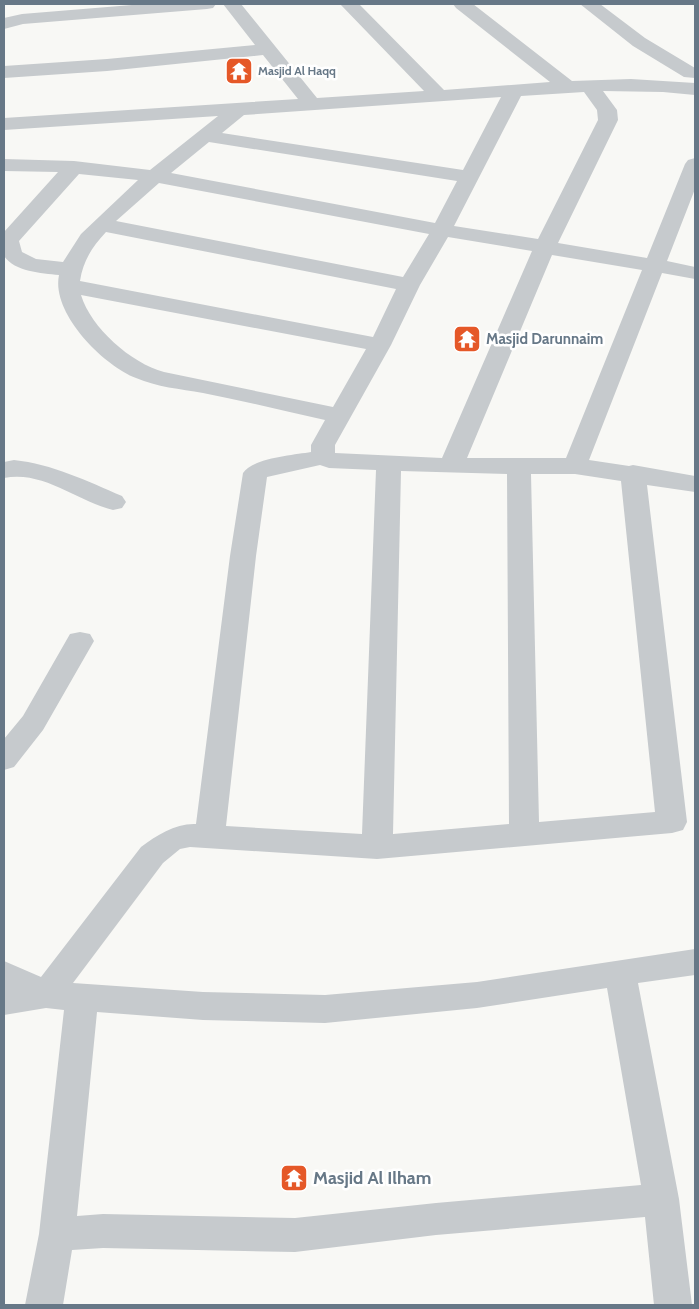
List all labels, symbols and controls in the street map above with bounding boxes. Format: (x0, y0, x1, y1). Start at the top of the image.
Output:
temple icon: Masjid Al Haqq (224, 56, 254, 86)
place label: Masjid Al Haqq (258, 63, 336, 78)
temple icon: Masjid Darunnaim (452, 324, 482, 354)
place label: Masjid Darunnaim (486, 330, 603, 348)
temple icon: Masjid Al Ilham (279, 1163, 309, 1193)
place label: Masjid Al Ilham (313, 1167, 431, 1189)

